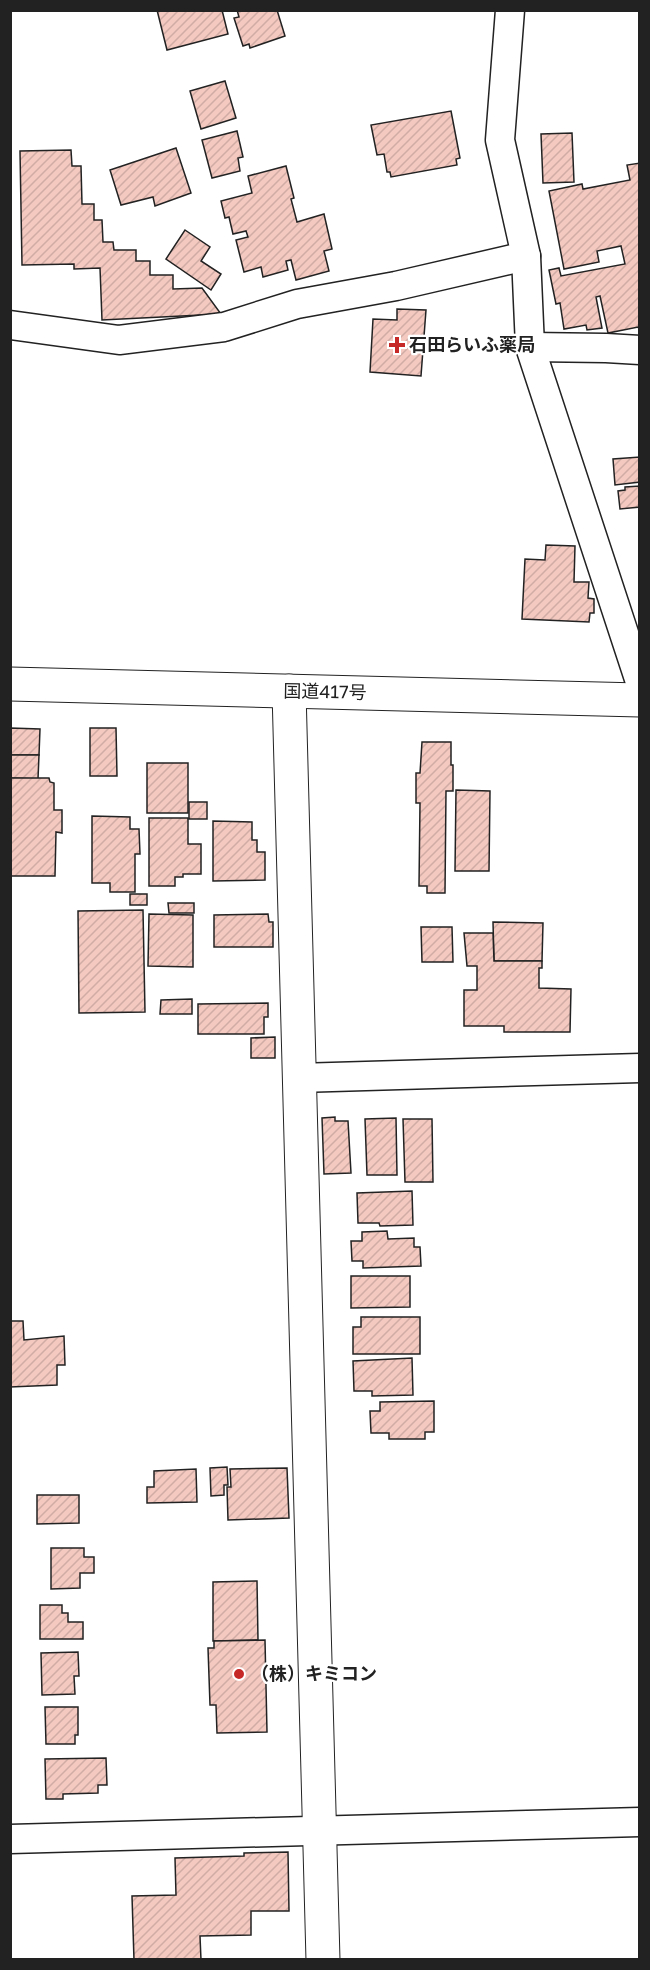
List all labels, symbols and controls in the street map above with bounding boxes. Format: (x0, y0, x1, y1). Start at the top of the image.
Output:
place label: 石田らいふ薬局 (409, 333, 535, 355)
marker: 石田らいふ薬局 (390, 338, 404, 352)
street label: 国道417号 (283, 679, 367, 703)
place label: （株）キミコン (251, 1662, 377, 1684)
marker: （株）キミコン (232, 1667, 246, 1681)

